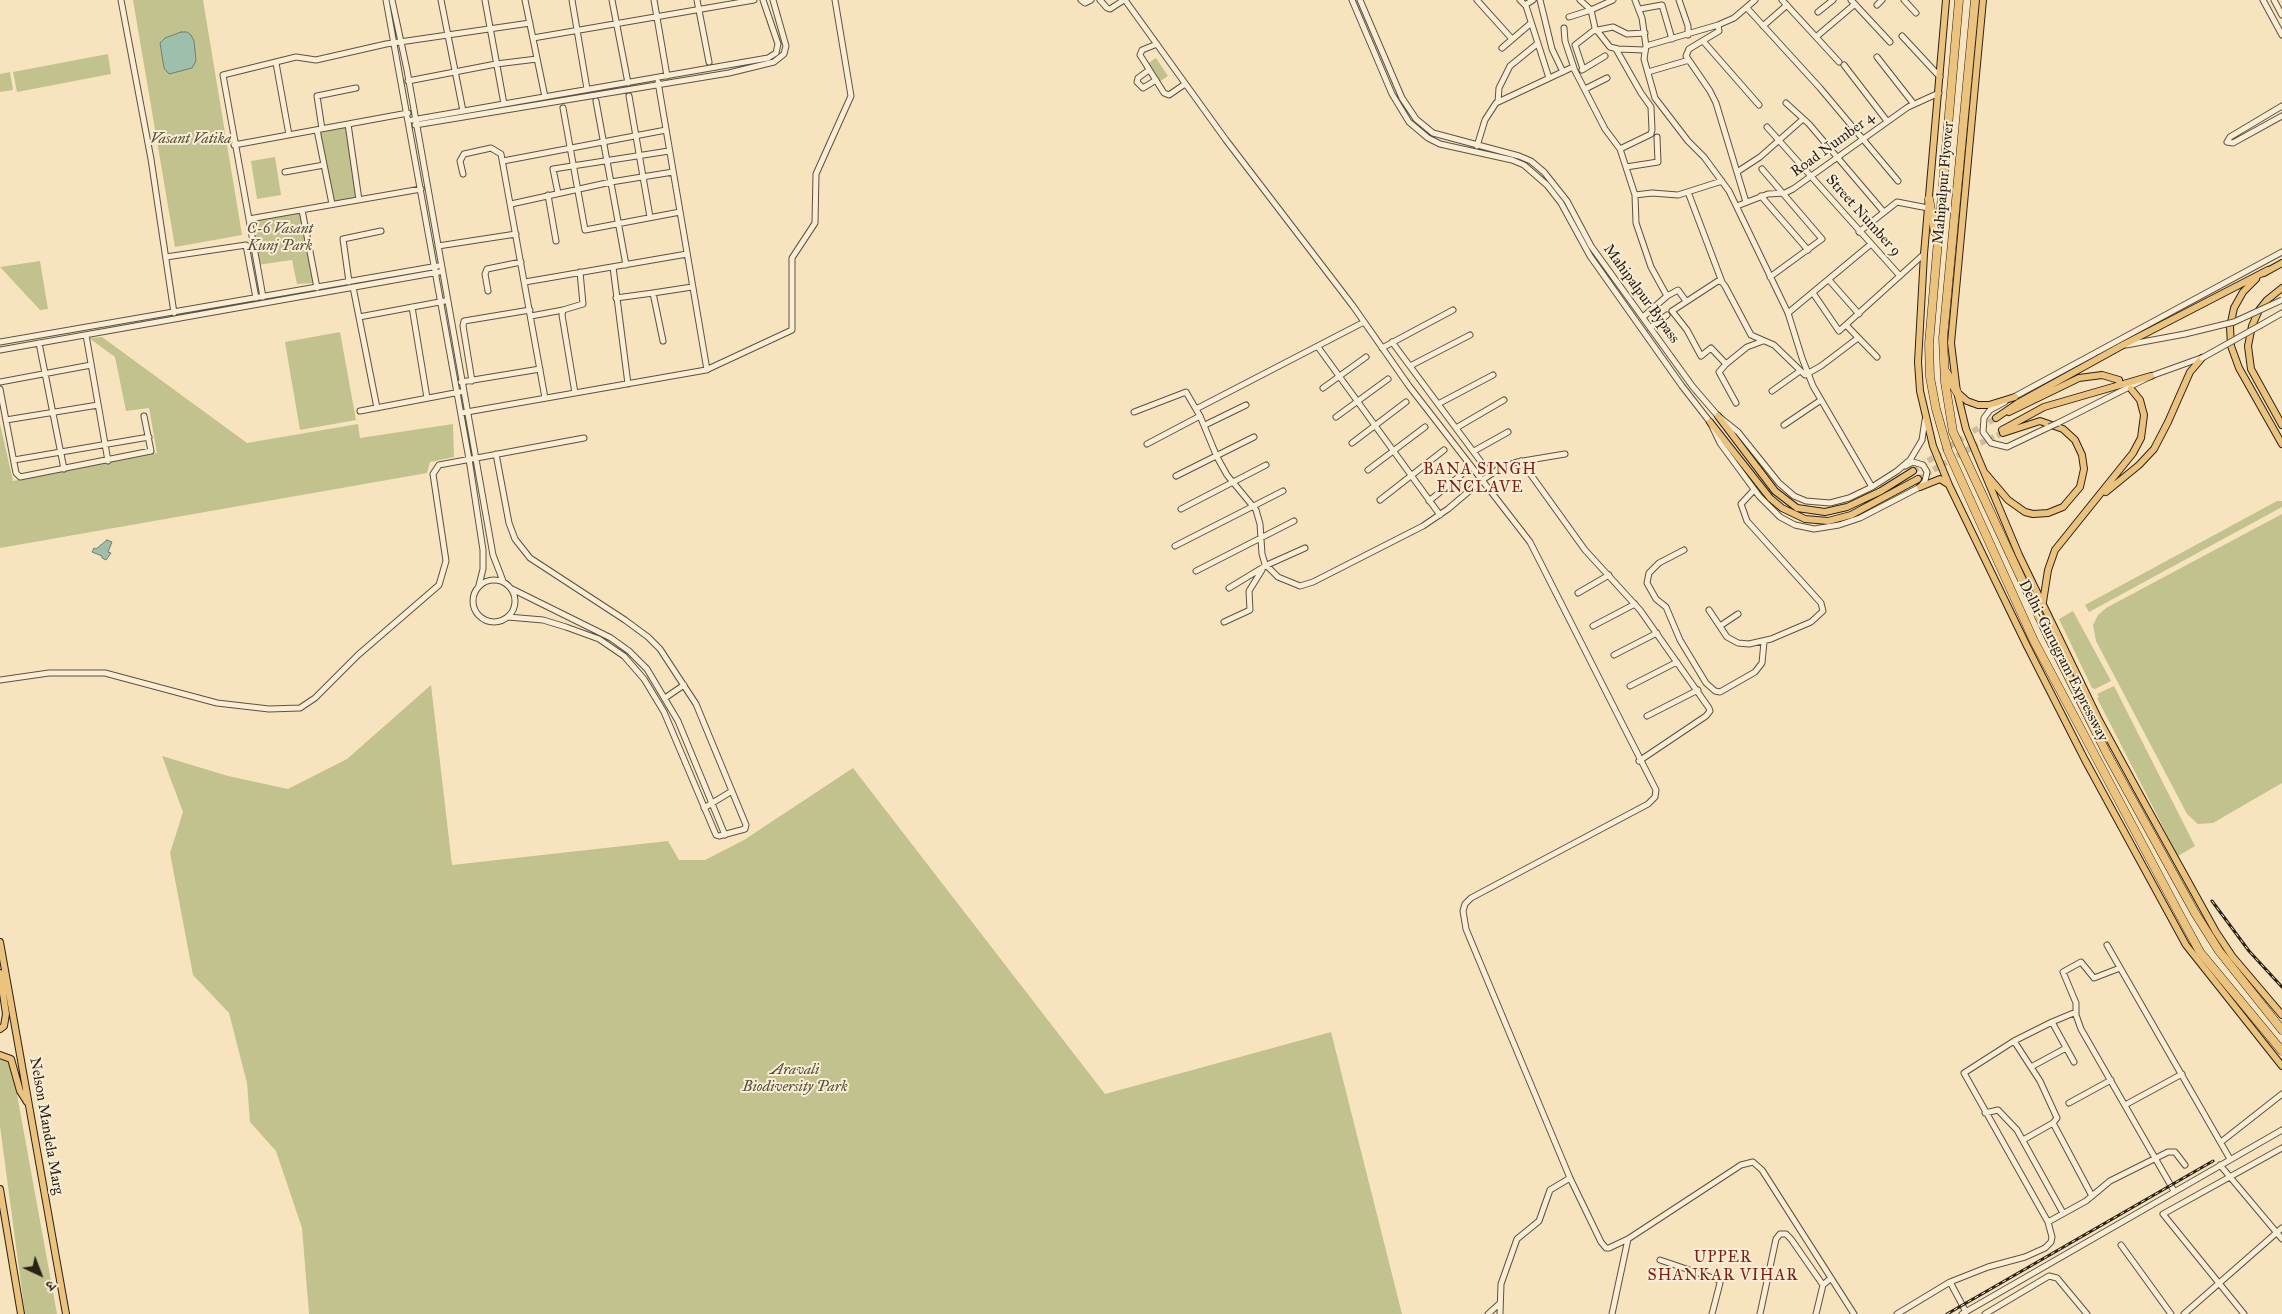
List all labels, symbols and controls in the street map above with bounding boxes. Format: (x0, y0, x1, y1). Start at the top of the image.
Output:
street label: Road Number 4 (1788, 109, 1878, 181)
street label: Mahipalpur Flyover (1930, 121, 1958, 245)
park label: Vasant Vatika (151, 130, 231, 148)
street label: Street Number 9 (1822, 171, 1904, 261)
park label: C-6 Vasant Kunj Park (247, 220, 313, 255)
street label: Mahipalpur Bypass (1599, 241, 1683, 347)
district label: BANA SINGH ENCLAVE (1422, 460, 1538, 498)
street label: Delhi-Gurugram Expressway (2014, 577, 2112, 745)
street label: Nelson Mandela Marg (25, 1056, 67, 1196)
park label: Aravali Biodiversity Park (742, 1061, 848, 1096)
district label: UPPER SHANKAR VIHAR (1646, 1248, 1800, 1286)
north arrow (15, 1249, 65, 1299)
text: उ (42, 1277, 59, 1294)

